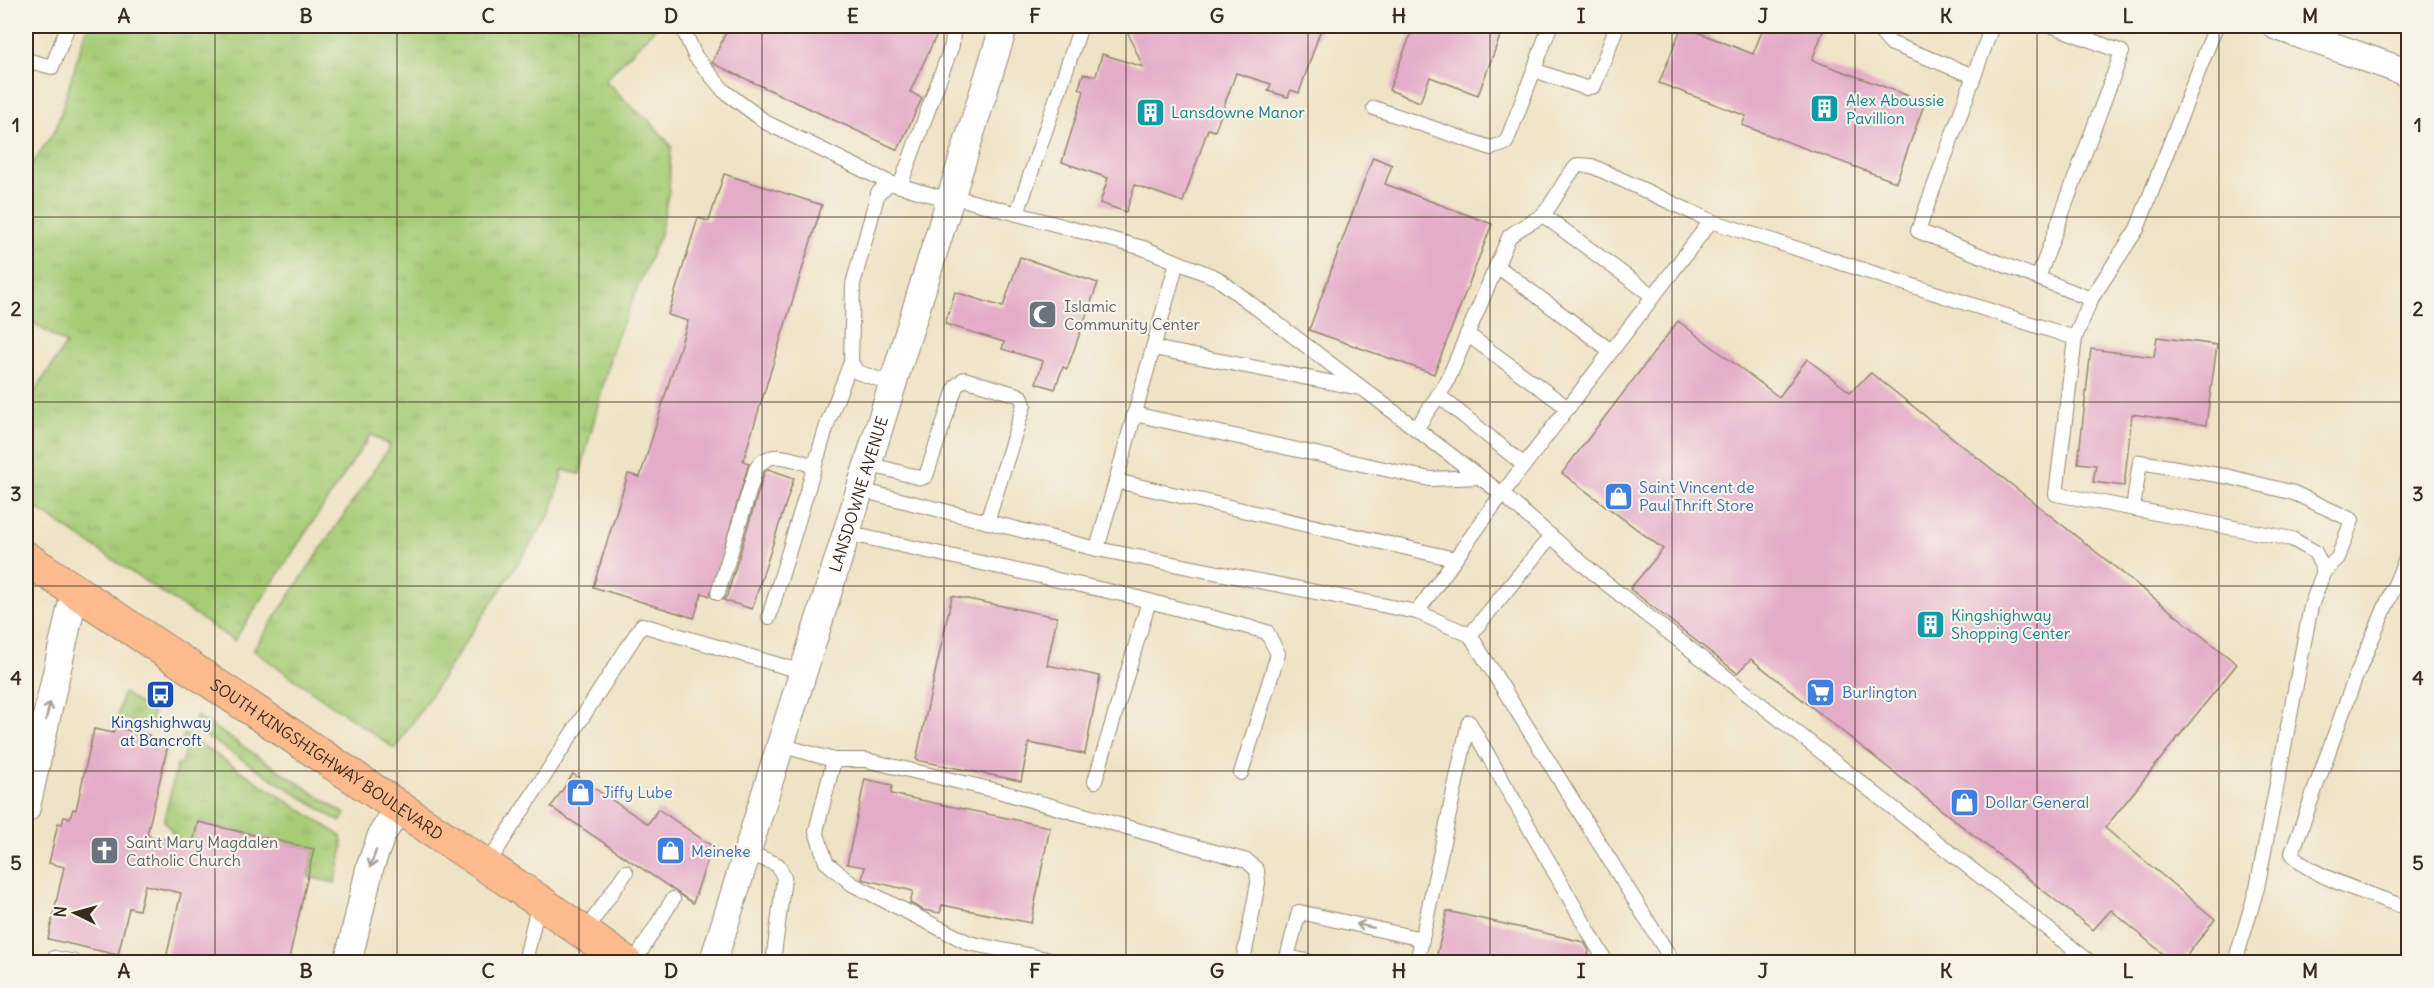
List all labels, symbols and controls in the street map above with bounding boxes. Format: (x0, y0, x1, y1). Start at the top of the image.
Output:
text: A (118, 3, 131, 28)
text: B (299, 3, 313, 28)
text: C (481, 3, 495, 28)
text: D (664, 3, 678, 28)
text: E (847, 3, 859, 28)
text: F (1029, 3, 1041, 28)
text: G (1210, 3, 1224, 28)
text: H (1392, 3, 1406, 28)
text: I (1577, 3, 1586, 28)
text: J (1758, 3, 1769, 28)
text: K (1940, 3, 1953, 28)
text: L (2123, 3, 2134, 28)
text: M (2302, 3, 2318, 28)
place label: Alex Aboussie Pavillion (1846, 90, 1944, 128)
building icon: Alex Aboussie Pavillion (1809, 93, 1841, 125)
building icon: Lansdowne Manor (1134, 96, 1166, 128)
place label: Lansdowne Manor (1171, 102, 1305, 122)
text: 1 (12, 112, 20, 137)
text: 1 (2414, 112, 2422, 137)
text: 2 (11, 296, 22, 321)
place label: Islamic Community Center (1064, 296, 1201, 334)
text: 2 (2413, 296, 2424, 321)
mosque icon: Islamic Community Center (1027, 299, 1059, 331)
street label: LANSDOWNE AVENUE (825, 414, 892, 574)
place label: Saint Vincent de Paul Thrift Store (1639, 477, 1755, 515)
shop icon: Saint Vincent de Paul Thrift Store (1602, 480, 1634, 512)
text: 3 (10, 481, 22, 506)
text: 3 (2412, 481, 2424, 506)
place label: Kingshighway Shopping Center (1951, 605, 2071, 643)
building icon: Kingshighway Shopping Center (1914, 608, 1946, 640)
text: 4 (10, 665, 22, 690)
text: 4 (2412, 665, 2424, 690)
street label: SOUTH KINGSHIGHWAY BOULEVARD (207, 674, 447, 844)
supermarket icon: Burlington (1805, 676, 1837, 708)
bus stop icon: Kingshighway at Bancroft (145, 678, 177, 710)
place label: Burlington (1842, 682, 1917, 702)
one-way arrow (42, 701, 54, 720)
place label: Kingshighway at Bancroft (111, 712, 211, 750)
shop icon: Jiffy Lube (565, 776, 597, 808)
place label: Jiffy Lube (602, 782, 673, 802)
shop icon: Dollar General (1948, 786, 1980, 818)
place label: Dollar General (1985, 792, 2089, 812)
place label: Saint Mary Magdalen Catholic Church (126, 832, 278, 870)
church icon: Saint Mary Magdalen Catholic Church (89, 835, 121, 867)
shop icon: Meineke (654, 835, 686, 867)
place label: Meineke (691, 841, 751, 861)
one-way arrow (366, 849, 377, 868)
text: 5 (10, 850, 22, 875)
text: 5 (2412, 850, 2424, 875)
north arrow (45, 883, 105, 943)
text: N (50, 905, 71, 918)
one-way arrow (1356, 920, 1375, 932)
text: A (118, 958, 131, 983)
text: B (299, 958, 313, 983)
text: C (481, 958, 495, 983)
text: D (664, 958, 678, 983)
text: E (847, 958, 859, 983)
text: F (1029, 958, 1041, 983)
text: G (1210, 958, 1224, 983)
text: H (1392, 958, 1406, 983)
text: I (1577, 958, 1586, 983)
text: J (1758, 958, 1769, 983)
text: K (1940, 958, 1953, 983)
text: L (2123, 958, 2134, 983)
text: M (2302, 958, 2318, 983)

